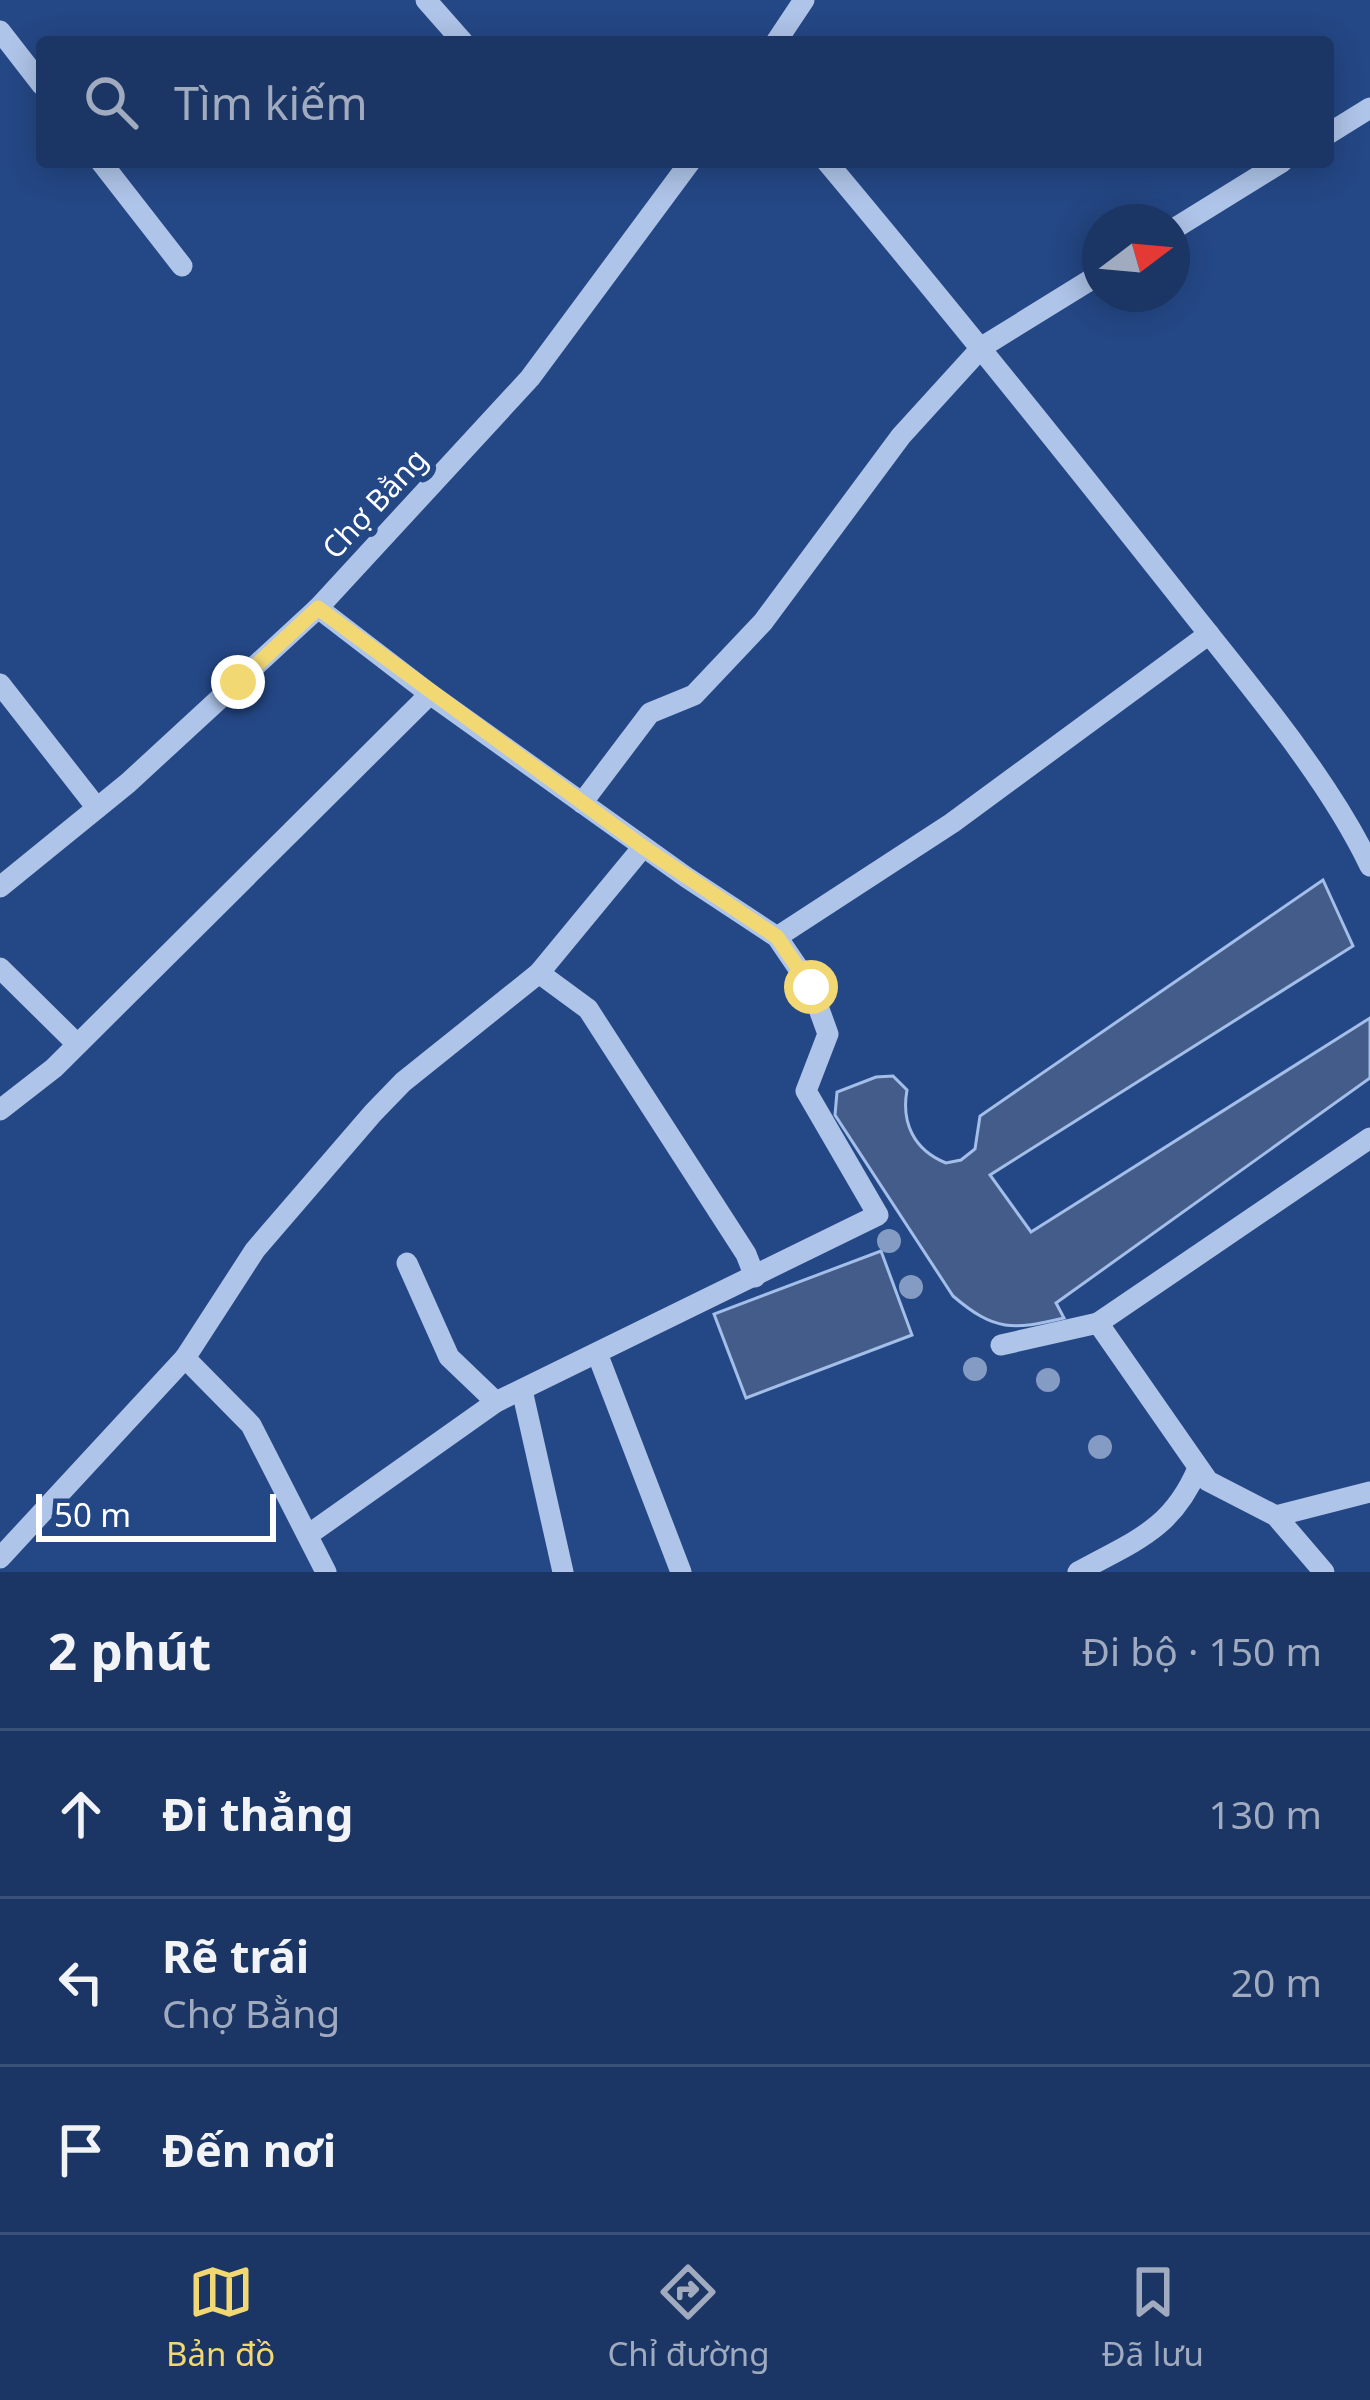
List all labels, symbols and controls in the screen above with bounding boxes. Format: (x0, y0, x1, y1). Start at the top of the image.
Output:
search box (36, 36, 1334, 168)
icon: search (78, 69, 144, 135)
text: Tìm kiếm (174, 72, 368, 133)
north arrow (1082, 204, 1190, 312)
street label: Chợ Bằng (312, 439, 436, 567)
route end (211, 655, 265, 709)
route start (784, 960, 838, 1014)
scale bar (36, 1488, 276, 1541)
text: 50 m (54, 1492, 131, 1537)
text: 2 phút (48, 1615, 211, 1685)
text: Đi bộ · 150 m (1081, 1624, 1322, 1677)
icon: ahead (48, 1781, 114, 1847)
text: Đi thẳng (162, 1783, 354, 1844)
text: 130 m (1208, 1787, 1322, 1840)
text: Rẽ trái (162, 1925, 309, 1986)
icon: left (48, 1949, 114, 2015)
text: 20 m (1231, 1955, 1322, 2008)
text: Chợ Bằng (162, 1986, 340, 2039)
icon: arrive (48, 2117, 114, 2183)
text: Đến nơi (162, 2119, 336, 2180)
tab: Bản đồ (166, 2259, 275, 2376)
tab: Chỉ đường (607, 2259, 769, 2376)
tab: Đã lưu (1102, 2259, 1204, 2376)

